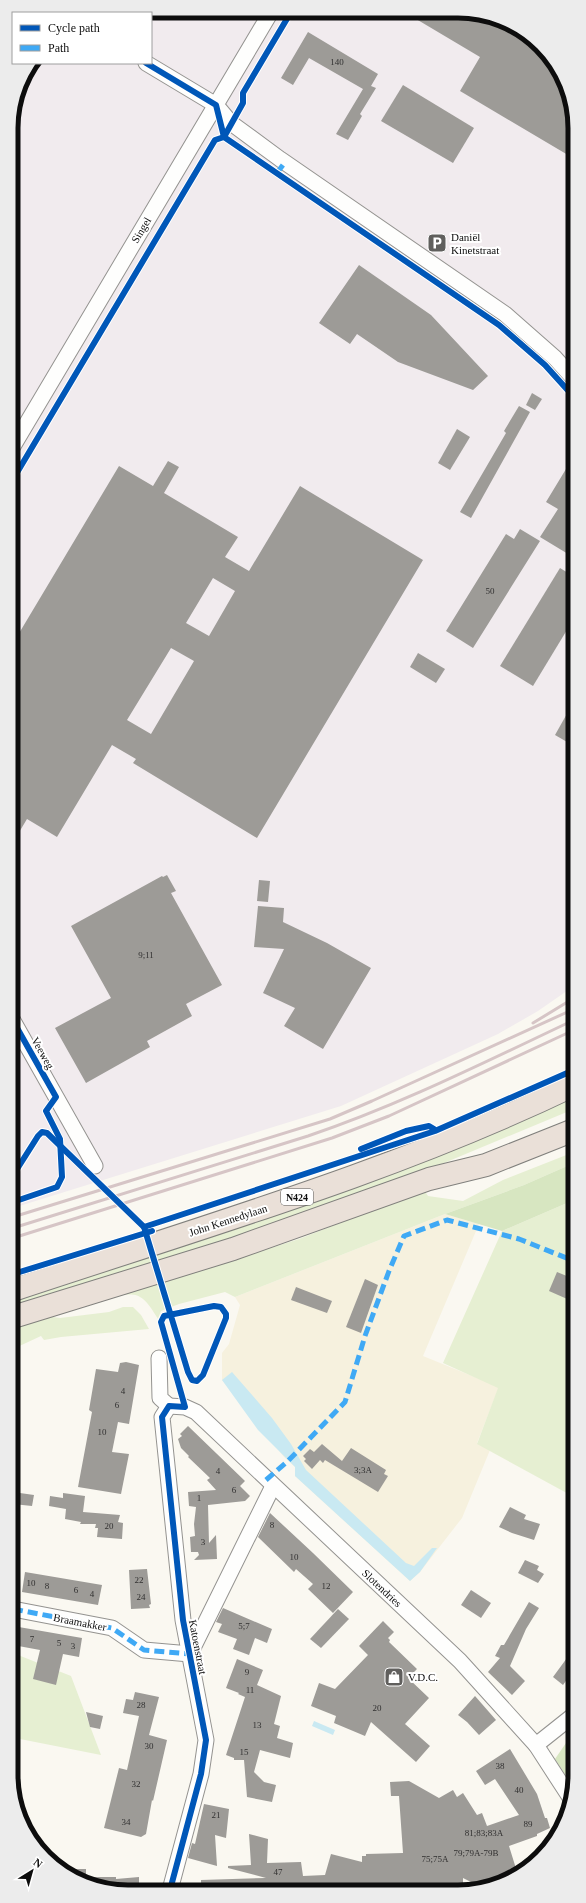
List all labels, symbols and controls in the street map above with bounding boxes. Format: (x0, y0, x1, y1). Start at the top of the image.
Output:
legend (12, 12, 152, 64)
text: Cycle path (48, 21, 100, 35)
text: Path (48, 41, 69, 55)
house number: 140 (330, 57, 344, 67)
street label: Singel (129, 215, 153, 245)
place label: Daniël Kinetstraat (451, 231, 499, 256)
parking icon: Daniël Kinetstraat (426, 232, 448, 254)
house number: 50 (486, 586, 495, 596)
house number: 9;11 (138, 950, 154, 960)
street label: Veeweg (29, 1035, 57, 1072)
road number: N424 (281, 1189, 313, 1205)
street label: John Kennedylaan (187, 1202, 269, 1238)
house number: 4 (121, 1386, 126, 1396)
house number: 6 (115, 1400, 120, 1410)
house number: 10 (98, 1427, 107, 1437)
house number: 3;3A (354, 1465, 373, 1475)
house number: 4 (216, 1466, 221, 1476)
house number: 6 (232, 1485, 237, 1495)
house number: 1 (197, 1493, 201, 1503)
house number: 8 (270, 1520, 275, 1530)
house number: 20 (105, 1521, 114, 1531)
house number: 3 (201, 1537, 206, 1547)
house number: 10 (290, 1552, 299, 1562)
street label: Slotendries (360, 1567, 404, 1609)
house number: 22 (135, 1575, 144, 1585)
house number: 10 (27, 1578, 36, 1588)
house number: 8 (45, 1581, 50, 1591)
house number: 12 (322, 1581, 331, 1591)
house number: 6 (74, 1585, 79, 1595)
house number: 4 (90, 1589, 95, 1599)
house number: 24 (137, 1592, 146, 1602)
street label: Braamakker (52, 1611, 108, 1633)
street label: Katoenstraat (187, 1619, 209, 1675)
house number: 5;7 (238, 1621, 250, 1631)
house number: 7 (30, 1634, 35, 1644)
house number: 5 (57, 1638, 62, 1648)
house number: 3 (71, 1641, 76, 1651)
shop icon: V.D.C. (383, 1666, 405, 1688)
house number: 9 (245, 1667, 250, 1677)
place label: V.D.C. (408, 1671, 438, 1683)
house number: 11 (246, 1685, 254, 1695)
house number: 28 (137, 1700, 146, 1710)
house number: 20 (373, 1703, 382, 1713)
house number: 13 (253, 1720, 262, 1730)
house number: 30 (145, 1741, 154, 1751)
house number: 15 (240, 1747, 249, 1757)
house number: 38 (496, 1761, 505, 1771)
house number: 32 (132, 1779, 141, 1789)
house number: 40 (515, 1785, 524, 1795)
house number: 21 (212, 1810, 221, 1820)
house number: 34 (122, 1817, 131, 1827)
house number: 89 (524, 1819, 533, 1829)
house number: 81;83;83A (465, 1828, 504, 1838)
house number: 79;79A-79B (454, 1848, 499, 1858)
north arrow (12, 1851, 52, 1891)
house number: 75;75A (422, 1854, 449, 1864)
text: N (31, 1856, 45, 1870)
house number: 47 (274, 1867, 283, 1877)

